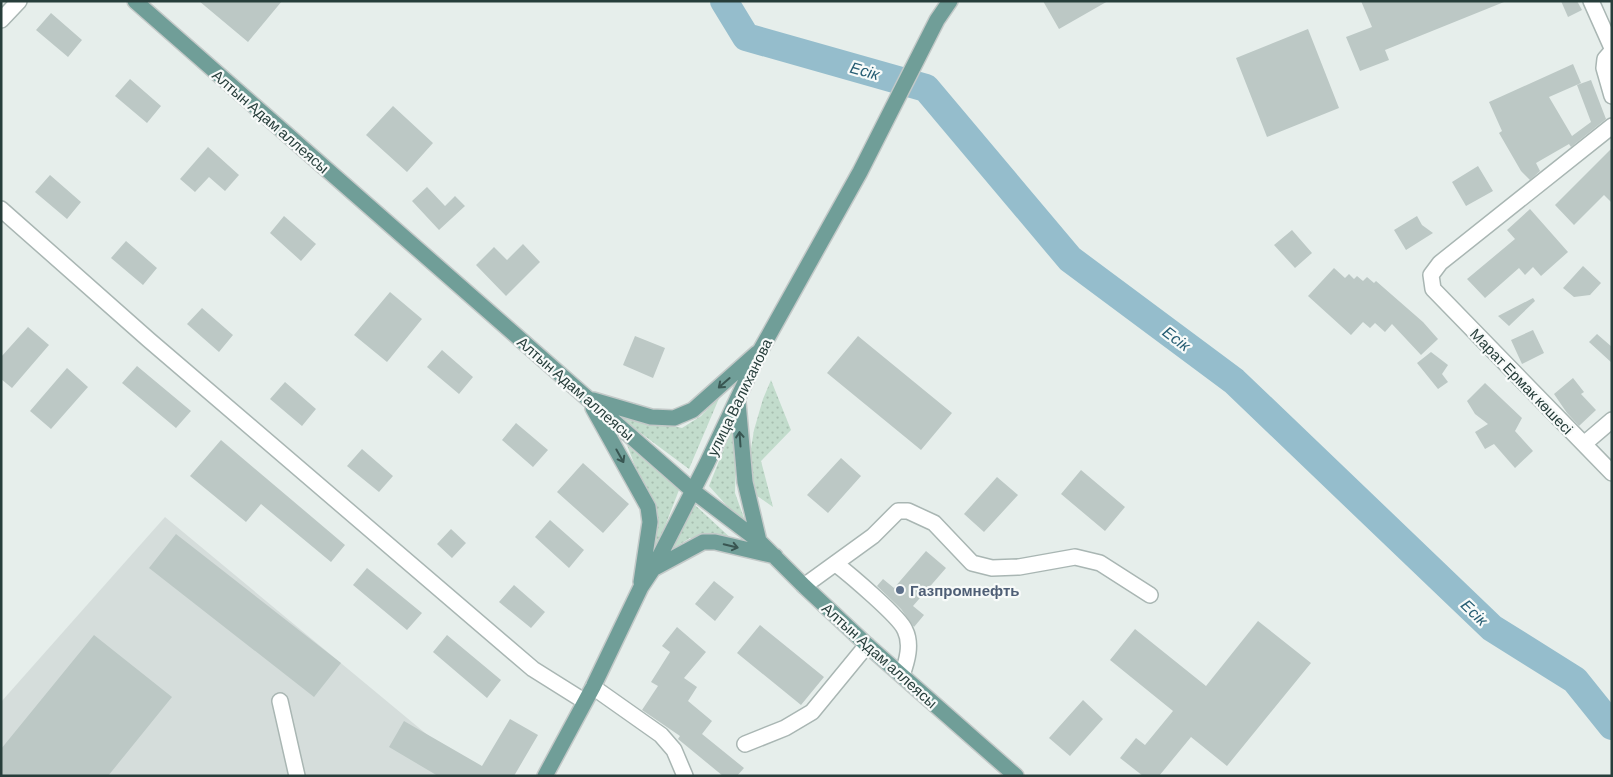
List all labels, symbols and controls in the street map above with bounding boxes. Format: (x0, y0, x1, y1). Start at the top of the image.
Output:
water label: Есік (848, 57, 883, 84)
street label: Алтын Адам аллеясы (209, 65, 333, 177)
water label: Есік (1159, 321, 1196, 355)
street label: Марат Ермак көшесі (1467, 324, 1577, 438)
street label: Алтын Адам аллеясы (514, 332, 638, 444)
street label: улица Валиханова (703, 335, 775, 459)
one-way arrow (717, 377, 730, 389)
one-way arrow (736, 431, 745, 447)
one-way arrow (615, 448, 625, 463)
one-way arrow (723, 541, 739, 551)
place label: Газпромнефть (910, 581, 1019, 599)
marker: Газпромнефть (894, 584, 906, 596)
water label: Есік (1458, 595, 1493, 630)
street label: Алтын Адам аллеясы (819, 599, 941, 711)

